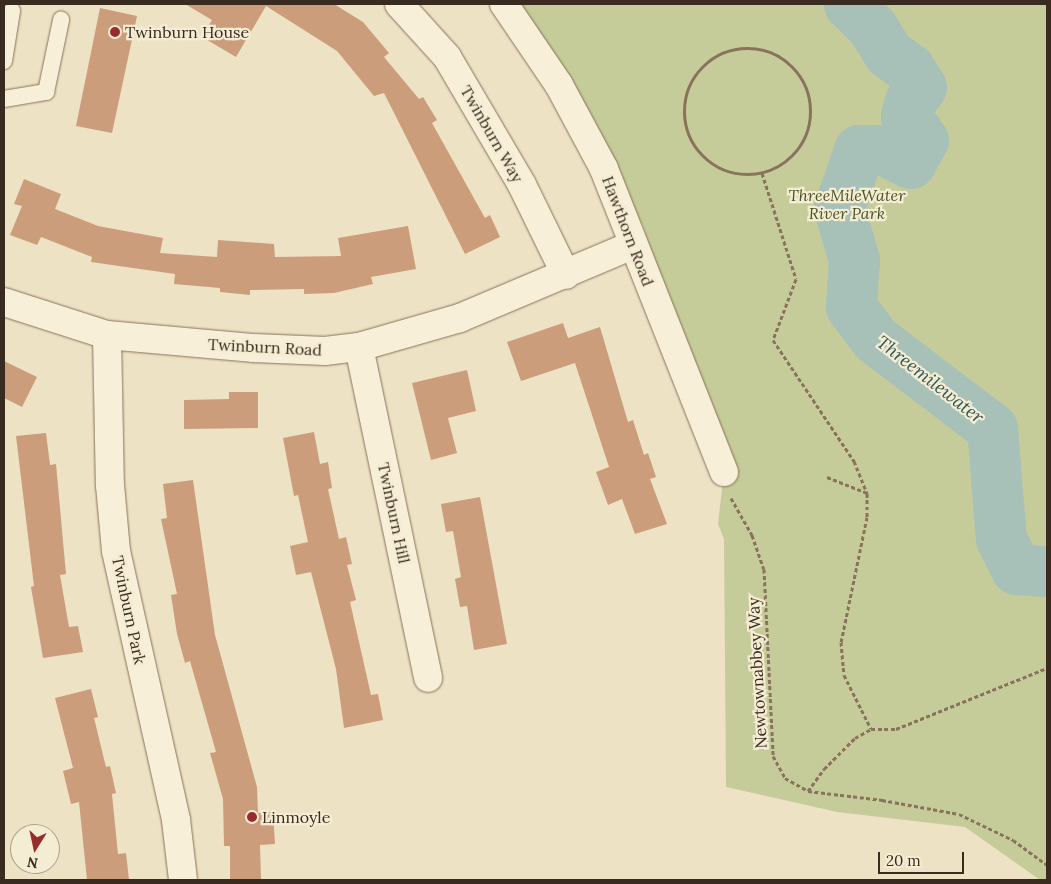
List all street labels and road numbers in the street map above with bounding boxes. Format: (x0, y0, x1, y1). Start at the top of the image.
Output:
street label: Twinburn Way (456, 82, 528, 186)
street label: Hawthorn Road (598, 173, 658, 289)
street label: Twinburn Road (208, 334, 322, 360)
street label: Twinburn Hill (374, 461, 414, 565)
street label: Twinburn Park (108, 554, 150, 666)
street label: Newtownabbey Way (743, 597, 771, 749)

